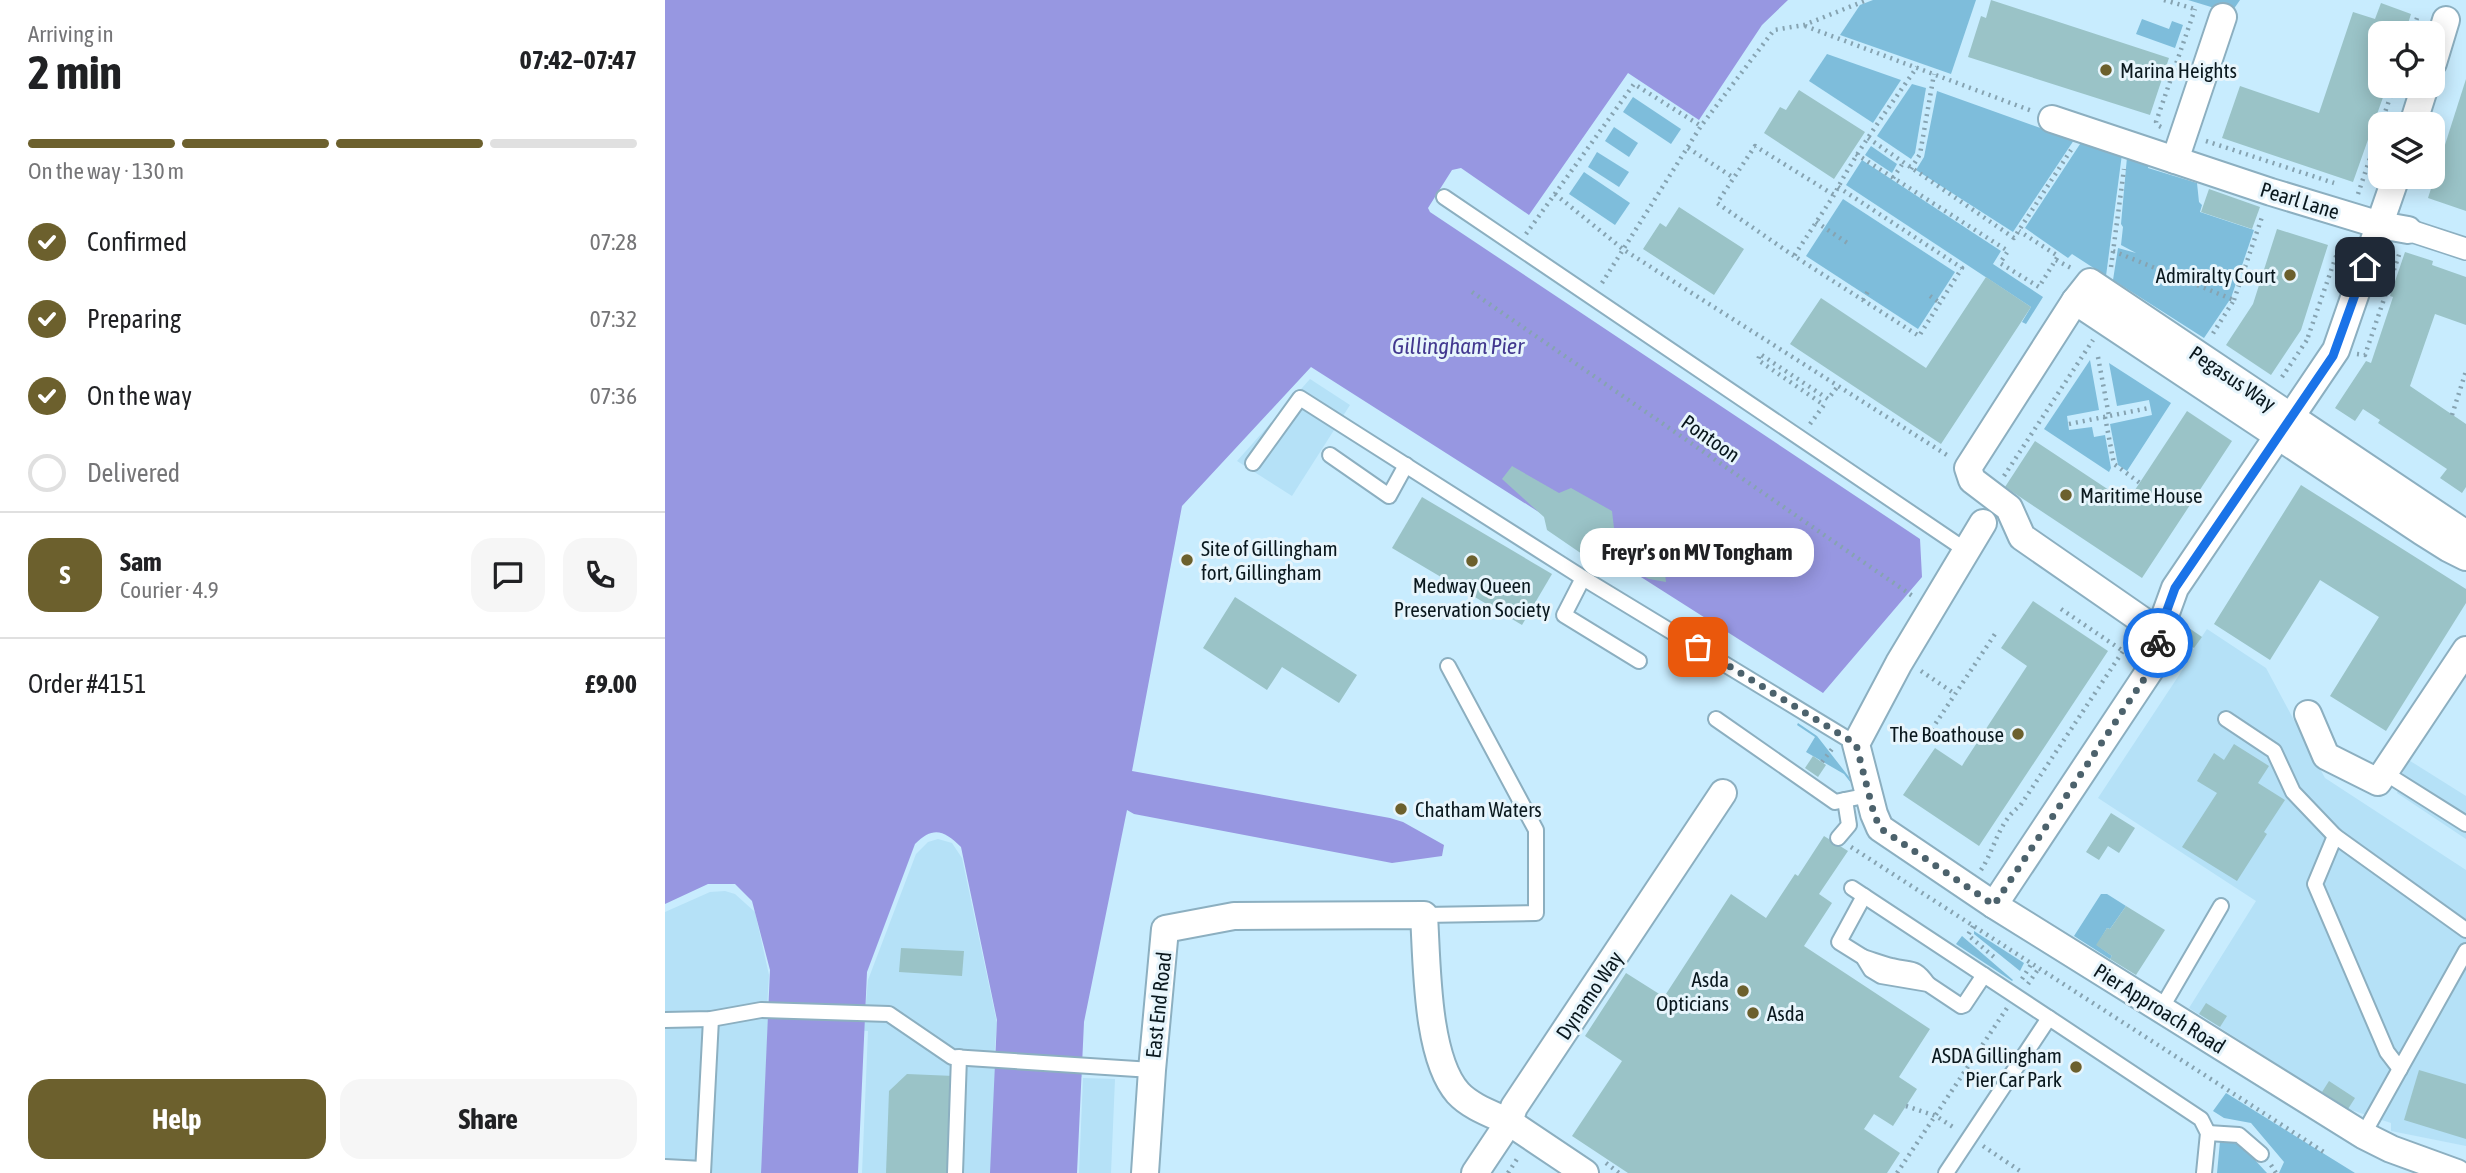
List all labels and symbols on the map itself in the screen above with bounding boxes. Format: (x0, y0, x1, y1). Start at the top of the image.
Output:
place label: Marina Heights (2120, 58, 2237, 82)
marker: Marina Heights (2098, 62, 2114, 78)
street label: Pearl Lane (2257, 177, 2343, 223)
pin (2335, 237, 2395, 297)
place label: Admiralty Court (2156, 263, 2276, 287)
marker: Admiralty Court (2282, 267, 2298, 283)
water label: Gillingham Pier (1392, 333, 1525, 359)
street label: Pegasus Way (2185, 340, 2281, 416)
street label: Pontoon (1677, 409, 1745, 467)
place label: Maritime House (2080, 483, 2202, 507)
marker: Maritime House (2058, 487, 2074, 503)
callout: Freyr's on MV Tongham (1581, 528, 1815, 577)
place label: Site of Gillingham fort, Gillingham (1201, 536, 1338, 584)
marker: Site of Gillingham fort, Gillingham (1179, 552, 1195, 568)
marker: Medway Queen Preservation Society (1464, 553, 1480, 569)
place label: Medway Queen Preservation Society (1394, 573, 1551, 621)
courier (2123, 608, 2193, 678)
pin (1668, 617, 1728, 677)
place label: The Boathouse (1890, 722, 2004, 746)
marker: The Boathouse (2010, 726, 2026, 742)
place label: Chatham Waters (1415, 797, 1542, 821)
marker: Chatham Waters (1393, 801, 1409, 817)
street label: Dynamo Way (1551, 946, 1627, 1044)
street label: East End Road (1140, 950, 1176, 1060)
street label: Pier Approach Road (2090, 958, 2230, 1058)
place label: Asda Opticians (1656, 967, 1729, 1015)
marker: Asda Opticians (1735, 983, 1751, 999)
place label: Asda (1767, 1001, 1804, 1025)
marker: Asda (1745, 1005, 1761, 1021)
place label: ASDA Gillingham Pier Car Park (1932, 1043, 2062, 1091)
marker: ASDA Gillingham Pier Car Park (2068, 1059, 2084, 1075)

